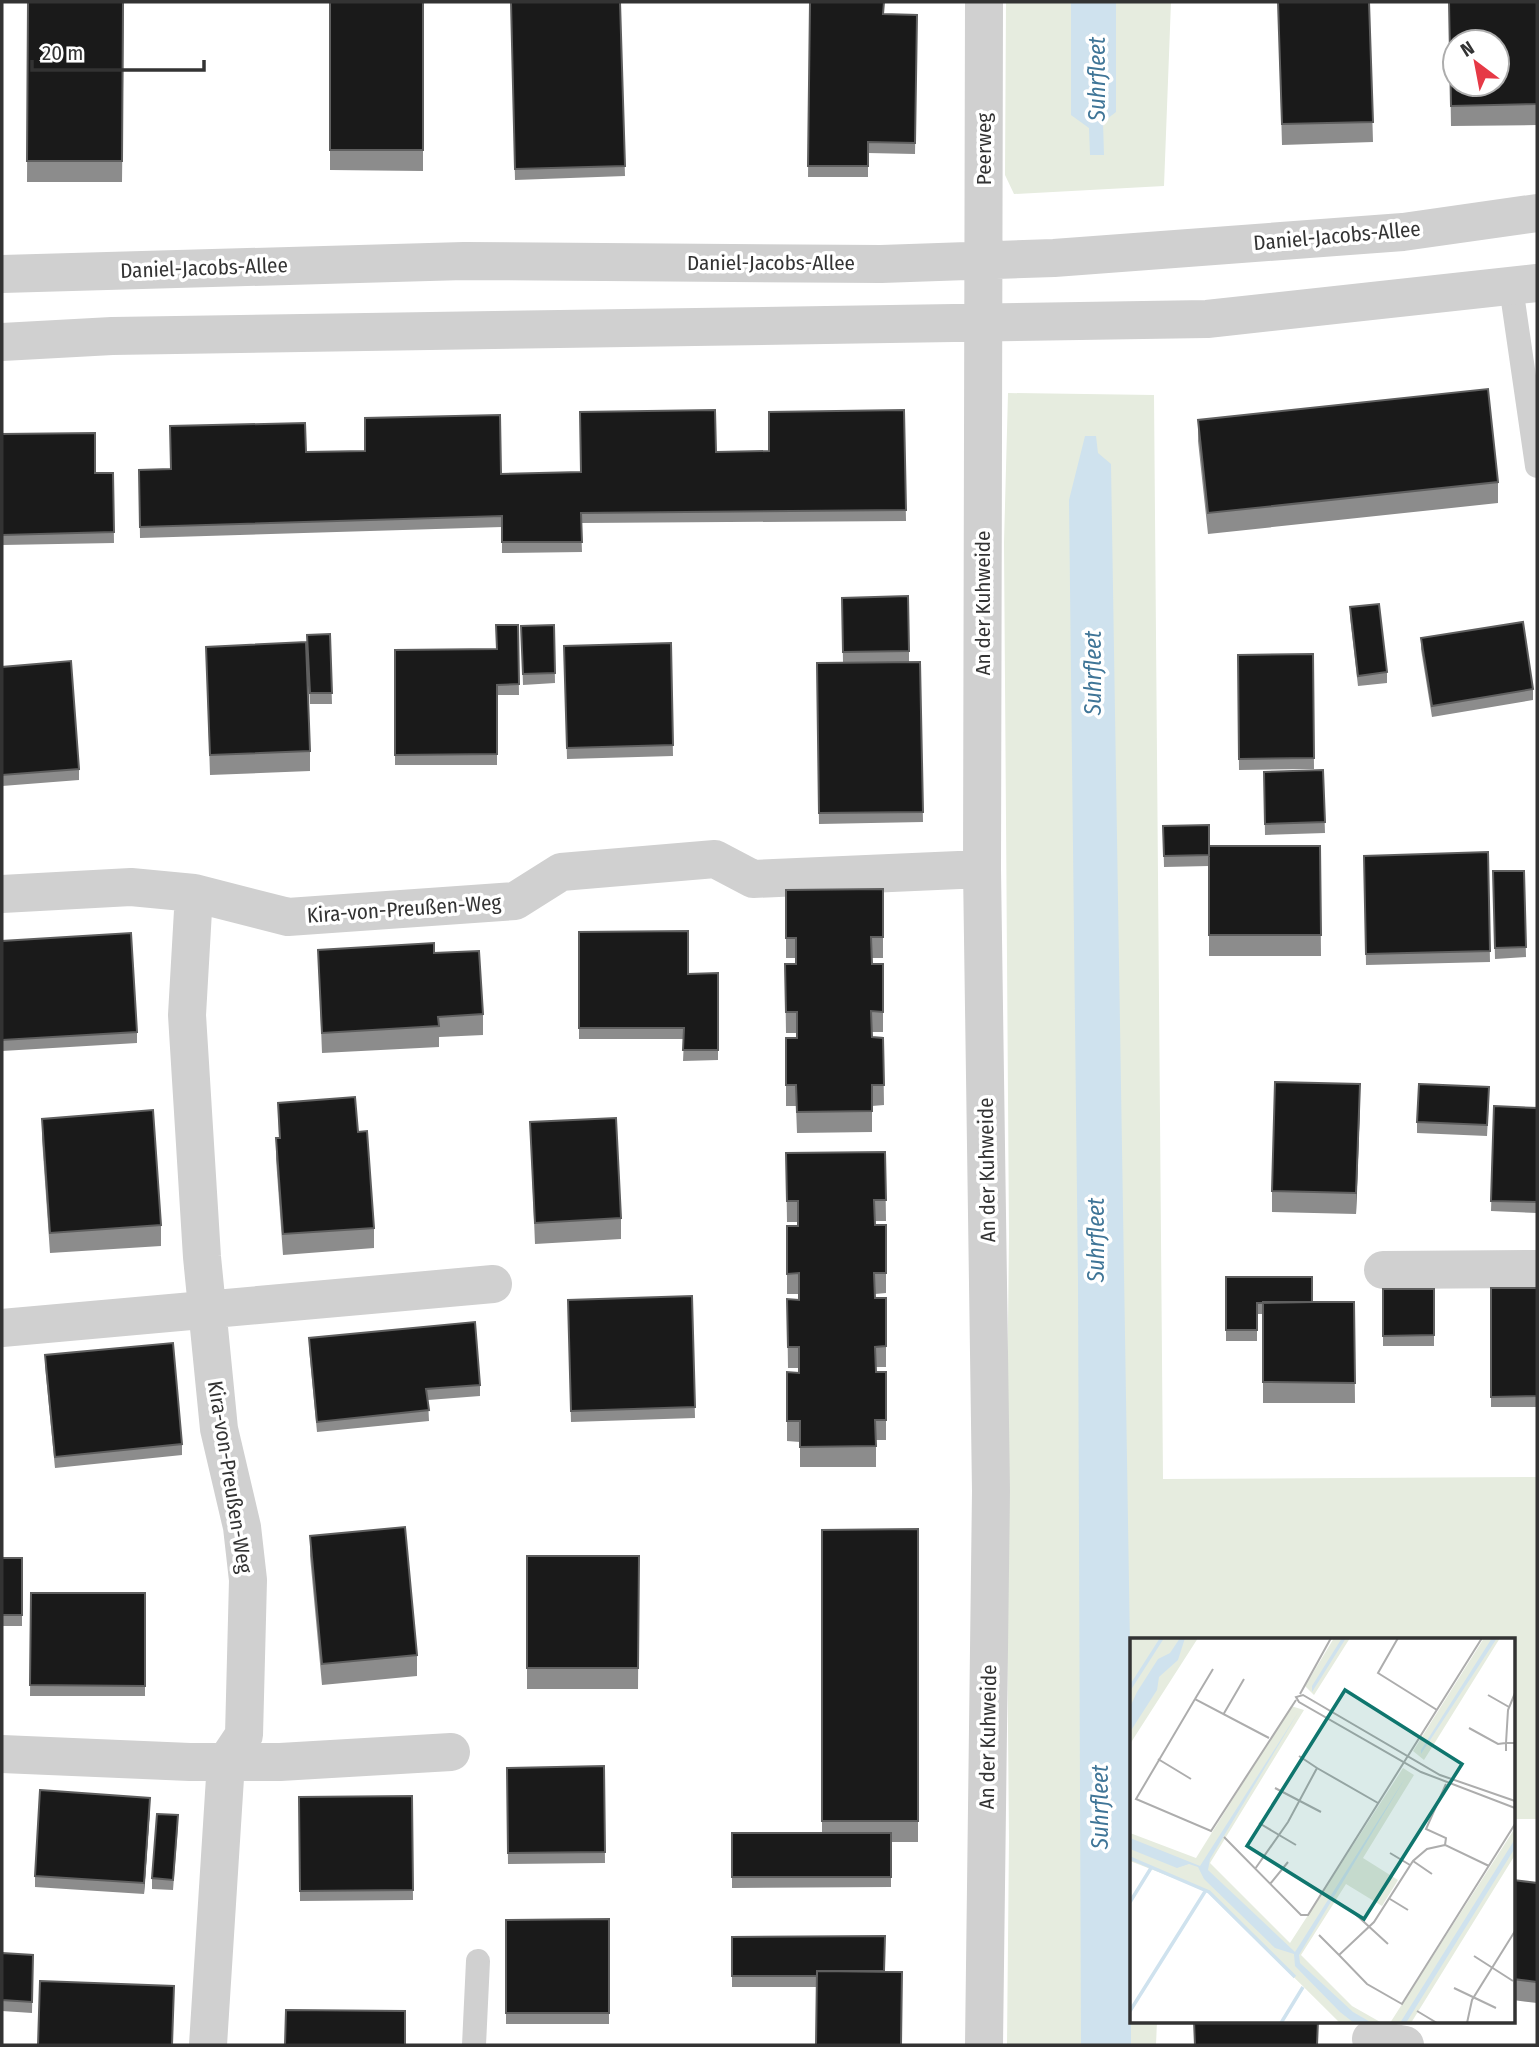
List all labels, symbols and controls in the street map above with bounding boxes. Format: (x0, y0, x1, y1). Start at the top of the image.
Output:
scale bar (32, 28, 203, 72)
north arrow (1441, 28, 1511, 98)
water label: Suhrfleet (1083, 36, 1111, 122)
text: N (1456, 36, 1478, 62)
text: 20 m (42, 40, 83, 66)
street label: Peerweg (971, 113, 997, 185)
street label: Daniel-Jacobs-Allee (1252, 216, 1422, 256)
street label: Daniel-Jacobs-Allee (687, 250, 855, 276)
street label: Daniel-Jacobs-Allee (120, 252, 288, 284)
street label: An der Kuhweide (970, 531, 996, 675)
water label: Suhrfleet (1079, 630, 1107, 716)
street label: Kira-von-Preußen-Weg (306, 889, 502, 929)
street label: An der Kuhweide (973, 1097, 1001, 1243)
water label: Suhrfleet (1082, 1197, 1110, 1283)
street label: Kira-von-Preußen-Weg (202, 1379, 258, 1575)
inset map (1130, 1638, 1514, 2022)
street label: An der Kuhweide (974, 1664, 1002, 1810)
water label: Suhrfleet (1086, 1764, 1114, 1850)

